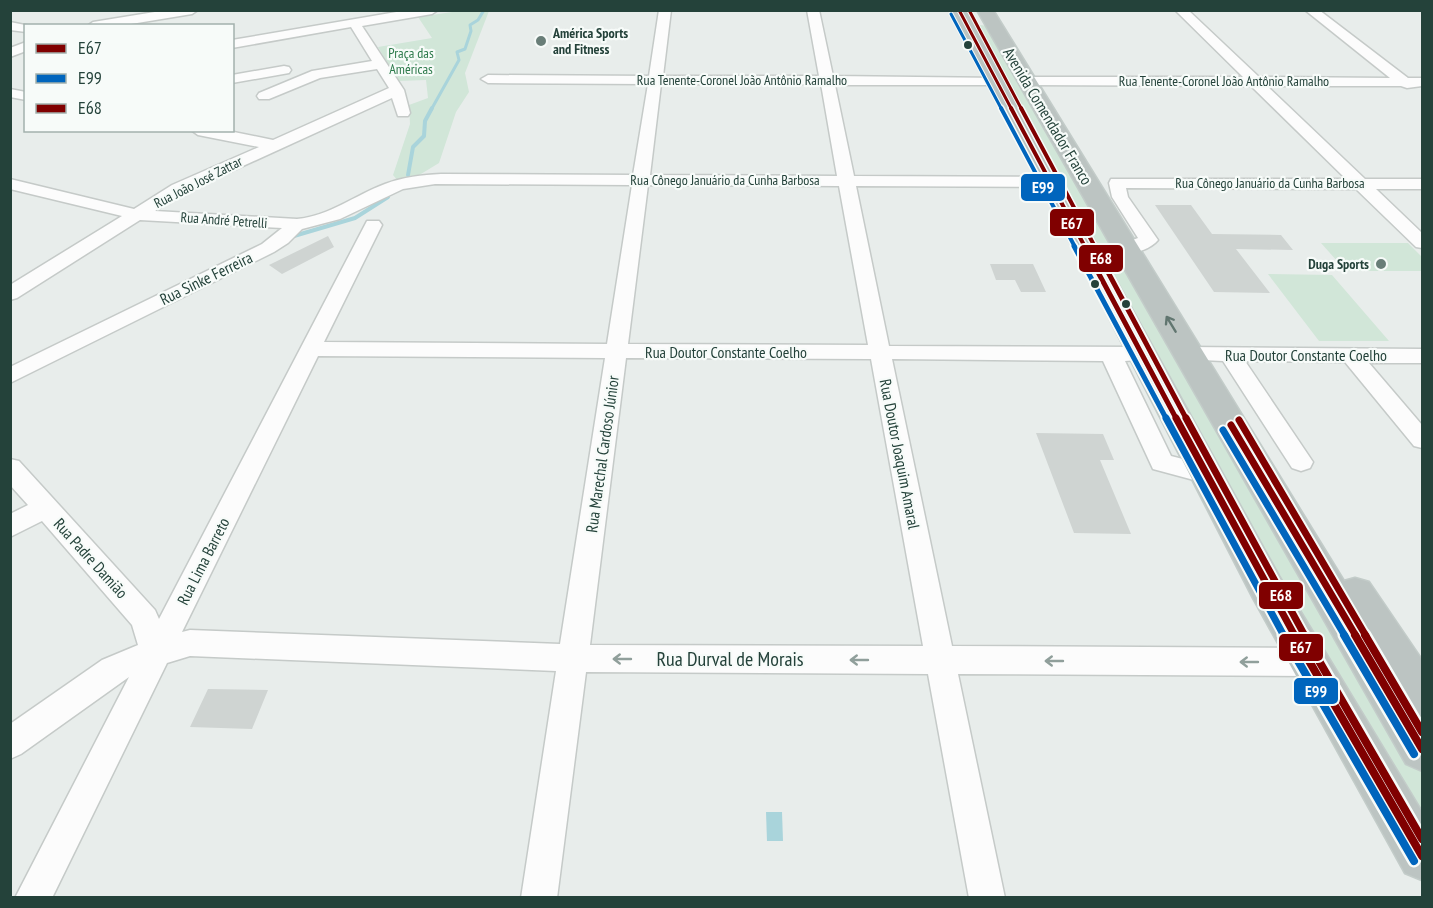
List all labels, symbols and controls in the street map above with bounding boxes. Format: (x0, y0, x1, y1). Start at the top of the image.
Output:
legend (24, 24, 234, 132)
place label: América Sports and Fitness (552, 24, 628, 58)
marker: América Sports and Fitness (534, 34, 548, 48)
text: E67 (78, 36, 102, 59)
unlabelled marker (962, 39, 974, 51)
park label: Praça das Américas (388, 44, 434, 78)
street label: Avenida Comendador Franco (999, 44, 1097, 188)
text: E99 (78, 66, 102, 89)
street label: Rua Tenente-Coronel João Antônio Ramalho (637, 71, 847, 89)
street label: Rua Tenente-Coronel João Antônio Ramalho (1119, 72, 1329, 90)
text: E68 (78, 96, 102, 119)
street label: Rua João José Zattar (151, 152, 245, 212)
street label: Rua Cônego Januário da Cunha Barbosa (630, 171, 820, 189)
line badge: E99 (1020, 173, 1066, 202)
street label: Rua Cônego Januário da Cunha Barbosa (1175, 174, 1365, 192)
text: E99 (1032, 177, 1054, 197)
street label: Rua André Petrelli (180, 208, 268, 232)
line badge: E67 (1049, 208, 1095, 237)
text: E67 (1061, 213, 1083, 233)
line badge: E68 (1078, 244, 1124, 273)
street label: Rua Sinke Ferreira (156, 247, 256, 309)
text: E68 (1090, 248, 1112, 268)
place label: Duga Sports (1308, 255, 1369, 273)
marker: Duga Sports (1374, 257, 1388, 271)
unlabelled marker (1089, 278, 1101, 290)
unlabelled marker (1120, 298, 1132, 310)
one-way arrow (1164, 316, 1176, 333)
street label: Rua Doutor Constante Coelho (645, 342, 807, 362)
street label: Rua Doutor Constante Coelho (1225, 345, 1387, 365)
street label: Rua Marechal Cardoso Júnior (581, 374, 623, 534)
street label: Rua Doutor Joaquim Amaral (876, 377, 924, 531)
street label: Rua Padre Damião (50, 514, 132, 602)
street label: Rua Lima Barreto (172, 514, 234, 608)
line badge: E68 (1258, 581, 1304, 610)
text: E68 (1270, 585, 1292, 605)
line badge: E67 (1278, 633, 1324, 662)
text: E67 (1290, 637, 1312, 657)
street label: Rua Durval de Morais (657, 646, 804, 672)
one-way arrow (613, 653, 633, 665)
one-way arrow (850, 654, 870, 666)
one-way arrow (1045, 655, 1065, 667)
one-way arrow (1240, 656, 1260, 668)
line badge: E99 (1293, 677, 1339, 705)
text: E99 (1305, 681, 1327, 701)

